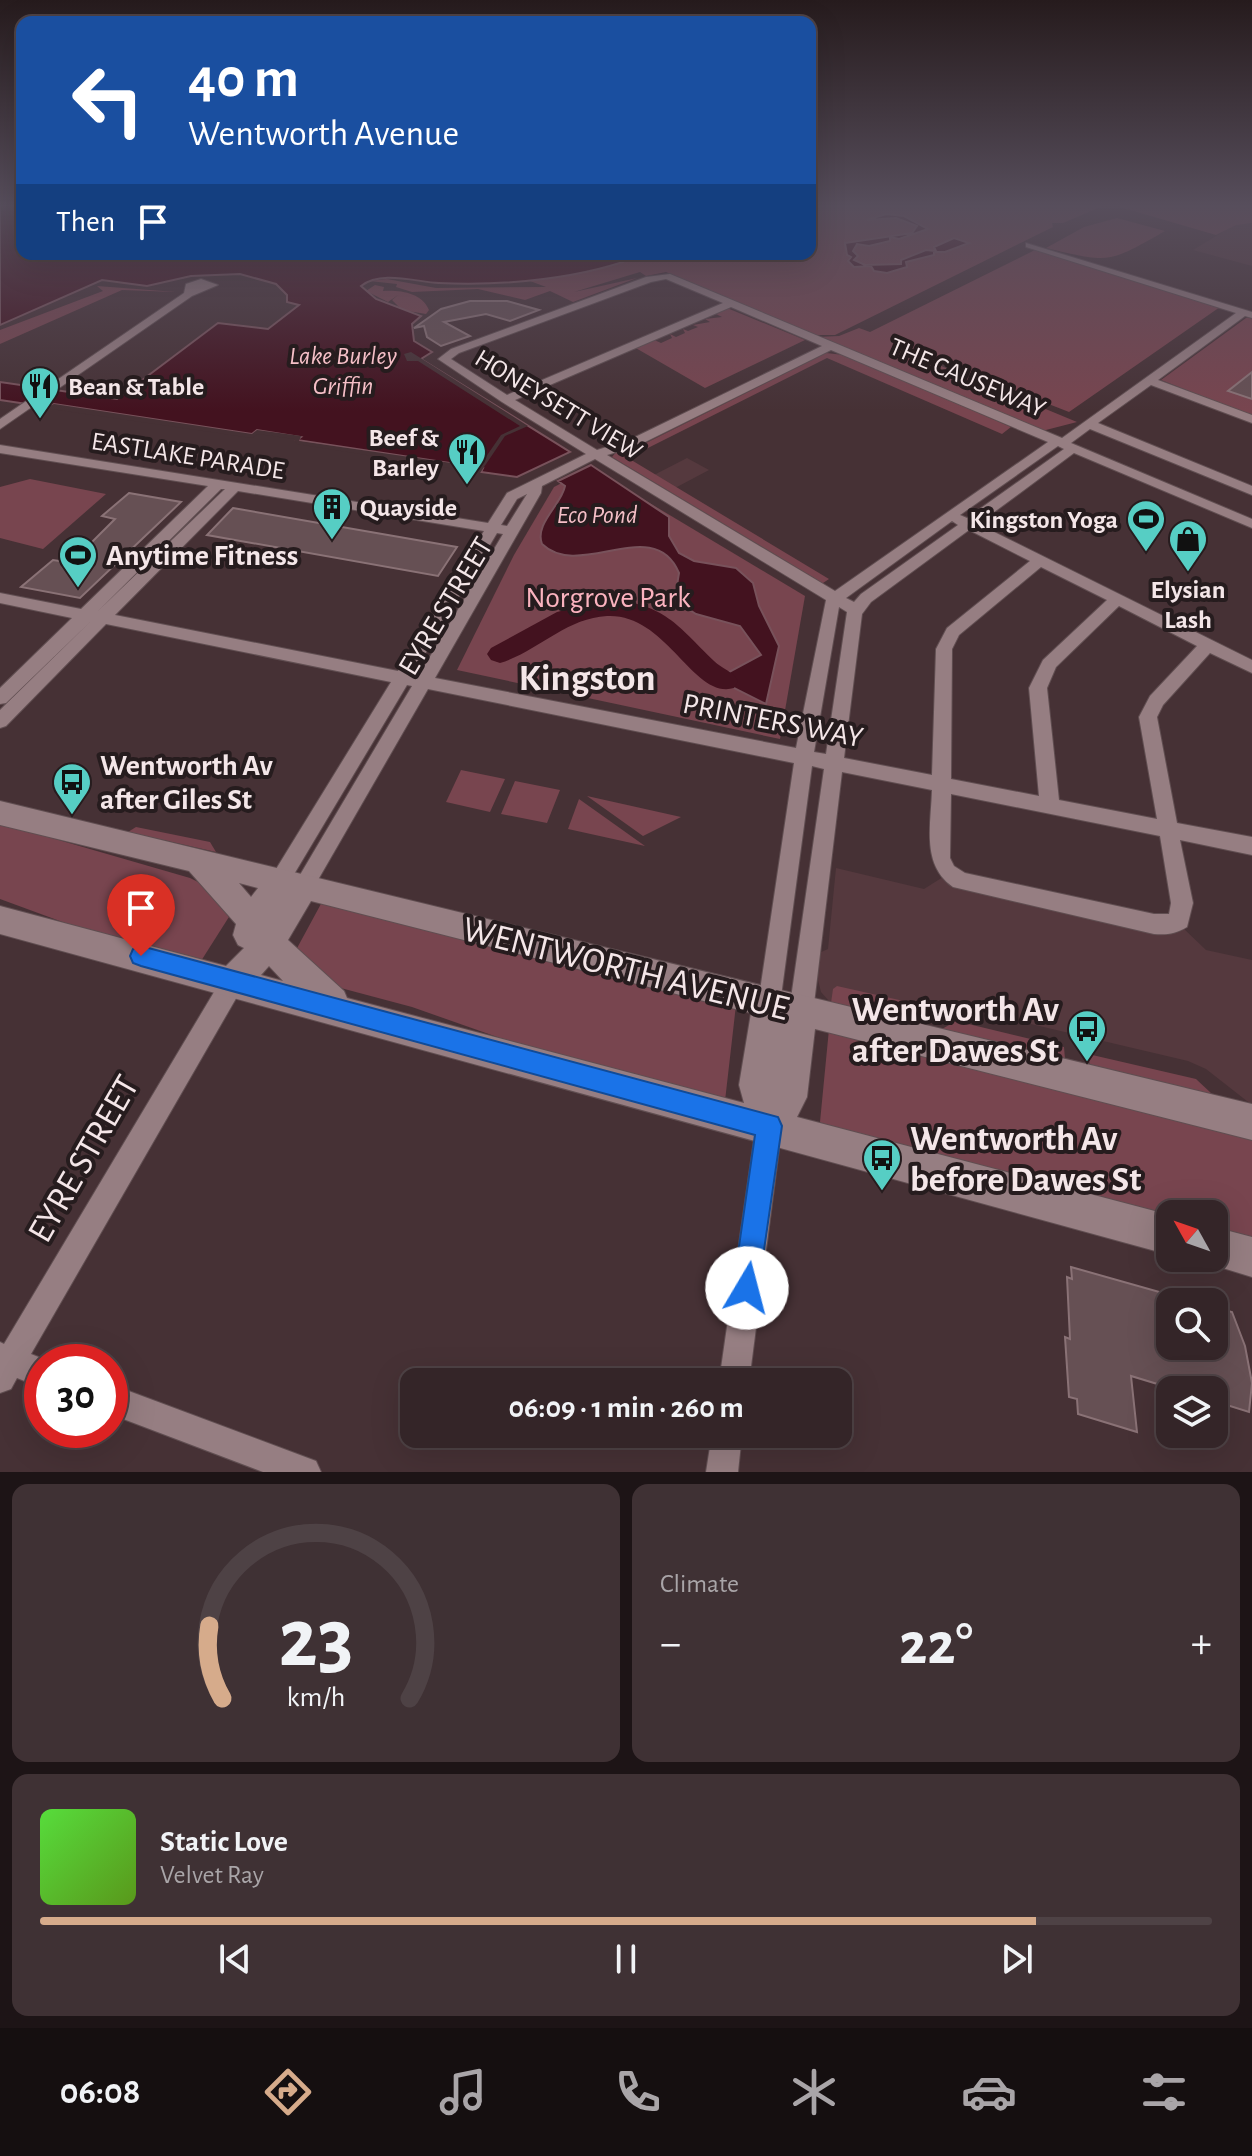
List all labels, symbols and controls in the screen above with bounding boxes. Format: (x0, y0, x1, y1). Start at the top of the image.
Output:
icon: left (56, 48, 160, 152)
text: 40 m (188, 51, 299, 107)
text: Wentworth Avenue (188, 116, 459, 152)
icon: arrive (131, 200, 175, 244)
text: Then (56, 207, 115, 237)
street label: THE CAUSEWAY (886, 333, 1050, 423)
water label: Lake Burley Griffin (289, 343, 397, 399)
street label: HONEYSETT VIEW (470, 345, 647, 465)
restaurant icon: Bean & Table (19, 365, 61, 420)
place label: Bean & Table (68, 374, 204, 400)
place label: Beef & Barley (369, 425, 440, 481)
street label: EASTLAKE PARADE (89, 428, 286, 484)
restaurant icon: Beef & Barley (446, 431, 488, 486)
building icon: Quayside (311, 486, 353, 541)
place label: Quayside (360, 495, 457, 521)
sports icon: Kingston Yoga (1125, 498, 1167, 553)
water label: Eco Pond (557, 502, 638, 528)
place label: Kingston Yoga (970, 507, 1118, 533)
shop icon: Elysian Lash (1167, 518, 1209, 573)
street label: EYRE STREET (393, 532, 499, 681)
sports icon: Anytime Fitness (57, 534, 99, 589)
place label: Anytime Fitness (106, 541, 298, 571)
place label: Elysian Lash (1151, 577, 1225, 633)
park label: Norgrove Park (525, 583, 691, 613)
district label: Kingston (518, 660, 656, 698)
street label: PRINTERS WAY (680, 689, 866, 753)
place label: Wentworth Av after Giles St (100, 751, 274, 815)
bus stop icon: Wentworth Av after Giles St (51, 761, 93, 816)
pin (107, 874, 175, 956)
icon: arrive (119, 886, 163, 930)
street label: WENTWORTH AVENUE (459, 911, 792, 1027)
place label: Wentworth Av after Dawes St (851, 992, 1059, 1069)
bus stop icon: Wentworth Av after Dawes St (1066, 1008, 1108, 1063)
street label: EYRE STREET (22, 1069, 146, 1249)
place label: Wentworth Av before Dawes St (910, 1121, 1141, 1198)
bus stop icon: Wentworth Av before Dawes St (861, 1137, 903, 1192)
north arrow (1156, 1200, 1228, 1272)
map controls (1156, 1200, 1228, 1448)
position arrow (705, 1246, 789, 1330)
button: search (1156, 1288, 1228, 1360)
speed limit sign: 30 (24, 1344, 128, 1448)
button: layers (1156, 1376, 1228, 1448)
text: 06:09 · 1 min · 260 m (508, 1393, 744, 1423)
text: Climate (660, 1571, 739, 1597)
text: 23 (278, 1598, 354, 1682)
text: 22° (899, 1615, 973, 1675)
text: − (660, 1622, 681, 1666)
text: + (1191, 1622, 1212, 1666)
text: km/h (287, 1683, 345, 1712)
text: Static Love (160, 1827, 288, 1857)
text: Velvet Ray (160, 1862, 264, 1888)
icon: previous (213, 1937, 257, 1981)
icon: pause (604, 1937, 648, 1981)
icon: next (995, 1937, 1039, 1981)
icon: directions (260, 2064, 316, 2120)
icon: music (435, 2064, 491, 2120)
icon: phone (610, 2064, 666, 2120)
icon: climate (786, 2064, 842, 2120)
icon: car (961, 2064, 1017, 2120)
icon: filters (1136, 2064, 1192, 2120)
text: 06:08 (60, 2074, 141, 2110)

